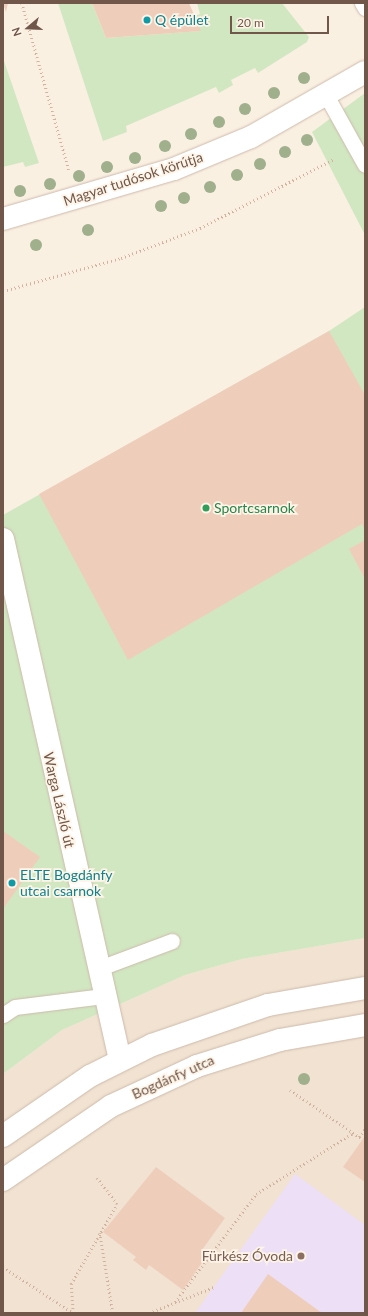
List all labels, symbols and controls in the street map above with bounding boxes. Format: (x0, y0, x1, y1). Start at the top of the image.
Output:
north arrow (8, 8, 48, 48)
scale bar (232, 8, 331, 34)
place label: Q épület (155, 12, 209, 28)
marker: Q épület (142, 15, 152, 25)
text: 20 m (237, 15, 264, 30)
text: N (9, 26, 24, 38)
street label: Magyar tudósok körútja (61, 148, 205, 210)
place label: Sportcsarnok (214, 500, 295, 516)
marker: Sportcsarnok (201, 503, 211, 513)
street label: Warga László út (40, 751, 78, 849)
place label: ELTE Bogdánfy utcai csarnok (20, 867, 113, 900)
marker: ELTE Bogdánfy utcai csarnok (7, 878, 17, 888)
street label: Bogdánfy utca (129, 1051, 217, 1103)
place label: Fürkész Óvoda (202, 1248, 293, 1264)
marker: Fürkész Óvoda (296, 1251, 306, 1261)

